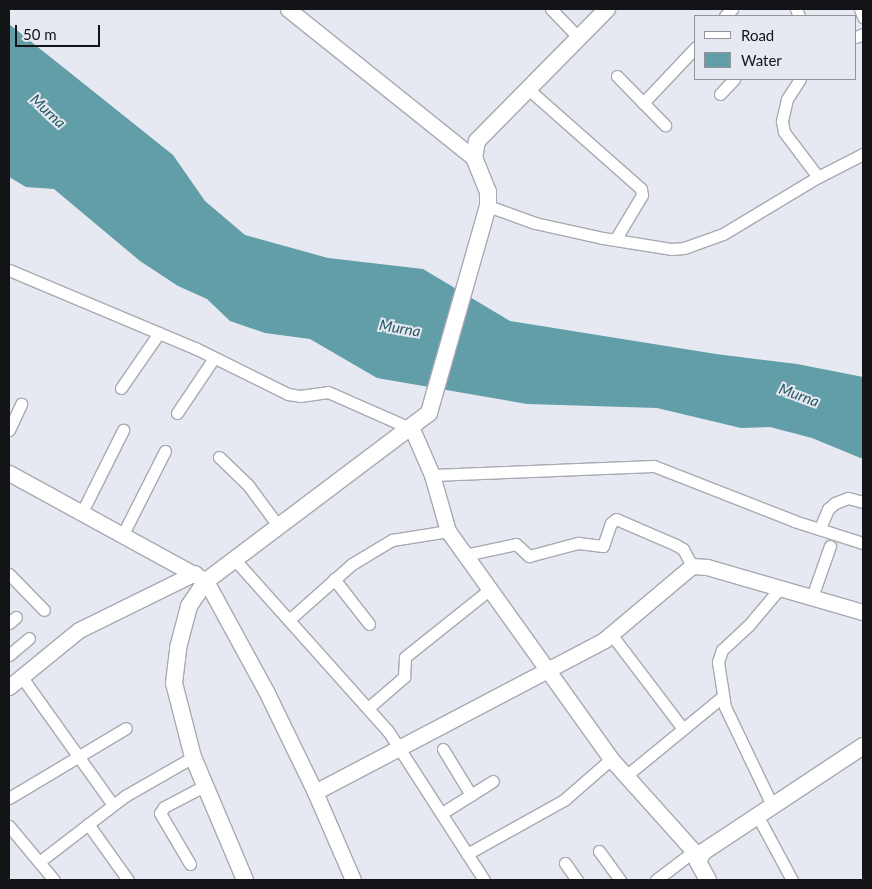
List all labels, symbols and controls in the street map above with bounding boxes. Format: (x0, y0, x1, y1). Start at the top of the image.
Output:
scale bar (18, 15, 102, 47)
legend (694, 15, 857, 80)
text: 50 m (23, 25, 57, 43)
text: Road (741, 26, 774, 44)
text: Water (741, 51, 782, 69)
water label: Murna (27, 90, 69, 132)
water label: Murna (378, 316, 422, 340)
water label: Murna (776, 379, 822, 411)

